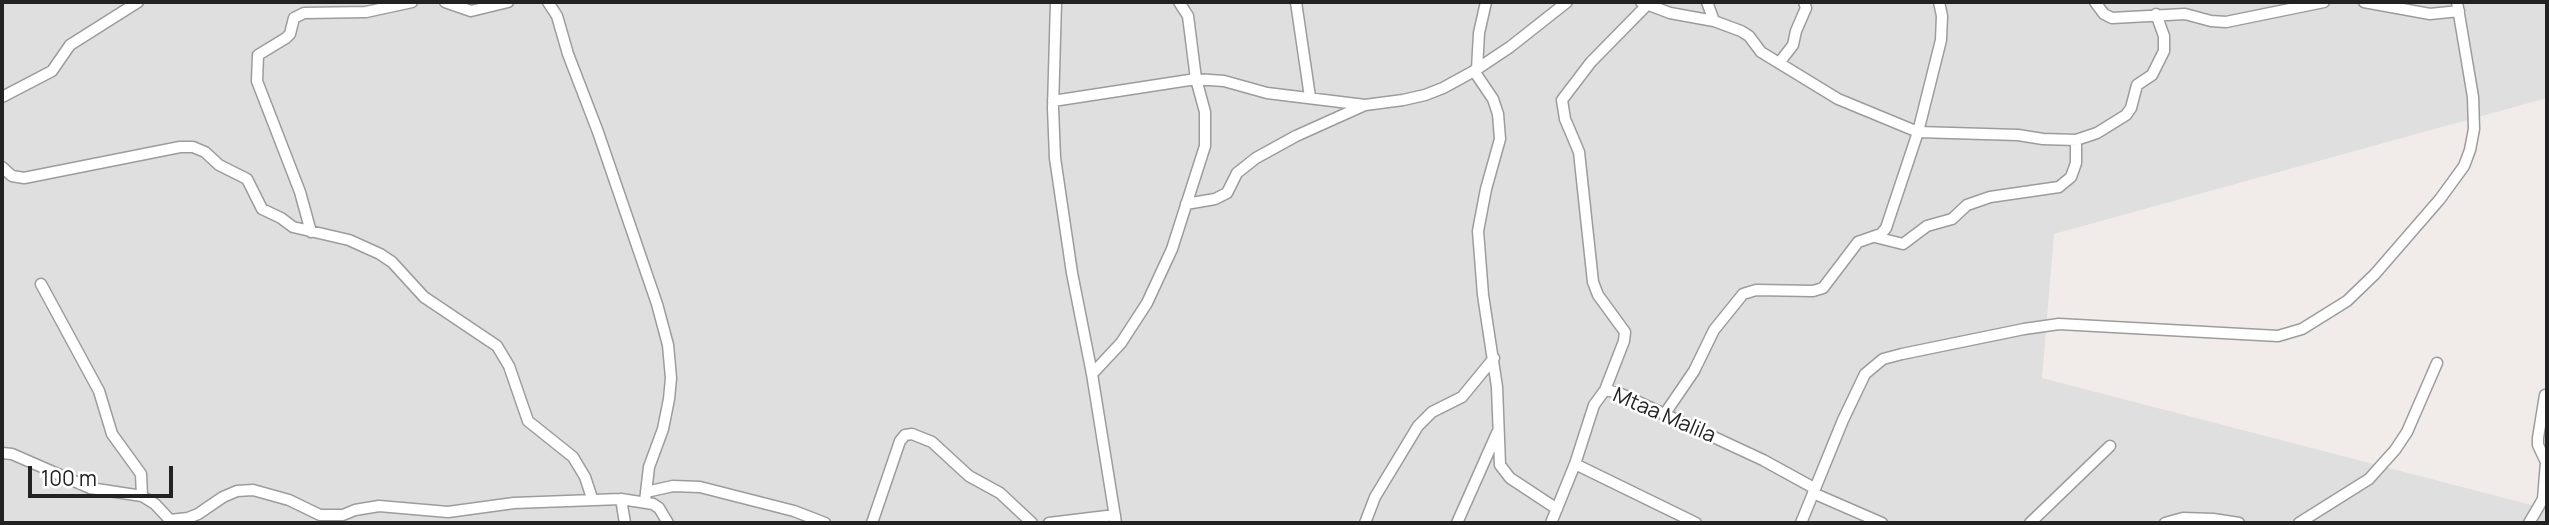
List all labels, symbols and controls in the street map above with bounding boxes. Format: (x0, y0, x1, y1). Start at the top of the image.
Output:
street label: Mtaa Malila (1609, 383, 1719, 449)
scale bar (32, 452, 177, 496)
text: 100 m (41, 464, 97, 492)

